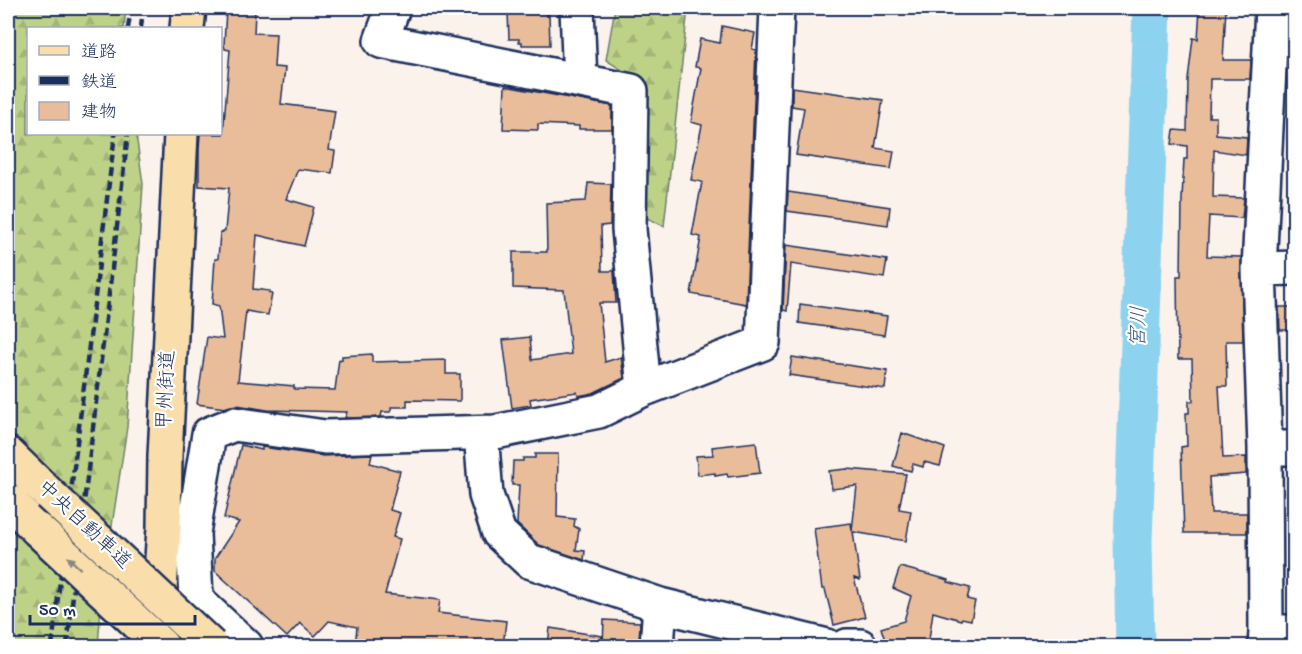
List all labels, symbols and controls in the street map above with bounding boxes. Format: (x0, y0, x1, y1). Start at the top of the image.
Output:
legend (27, 27, 222, 135)
text: 道路 (81, 42, 117, 64)
text: 鉄道 (81, 72, 117, 94)
text: 建物 (81, 102, 117, 124)
water label: 宮川 (1127, 306, 1154, 348)
street label: 甲州街道 (152, 349, 182, 431)
street label: 中央自動車道 (31, 475, 136, 575)
one-way arrow (67, 557, 81, 571)
scale bar (30, 588, 195, 626)
text: 50 m (39, 601, 76, 622)

